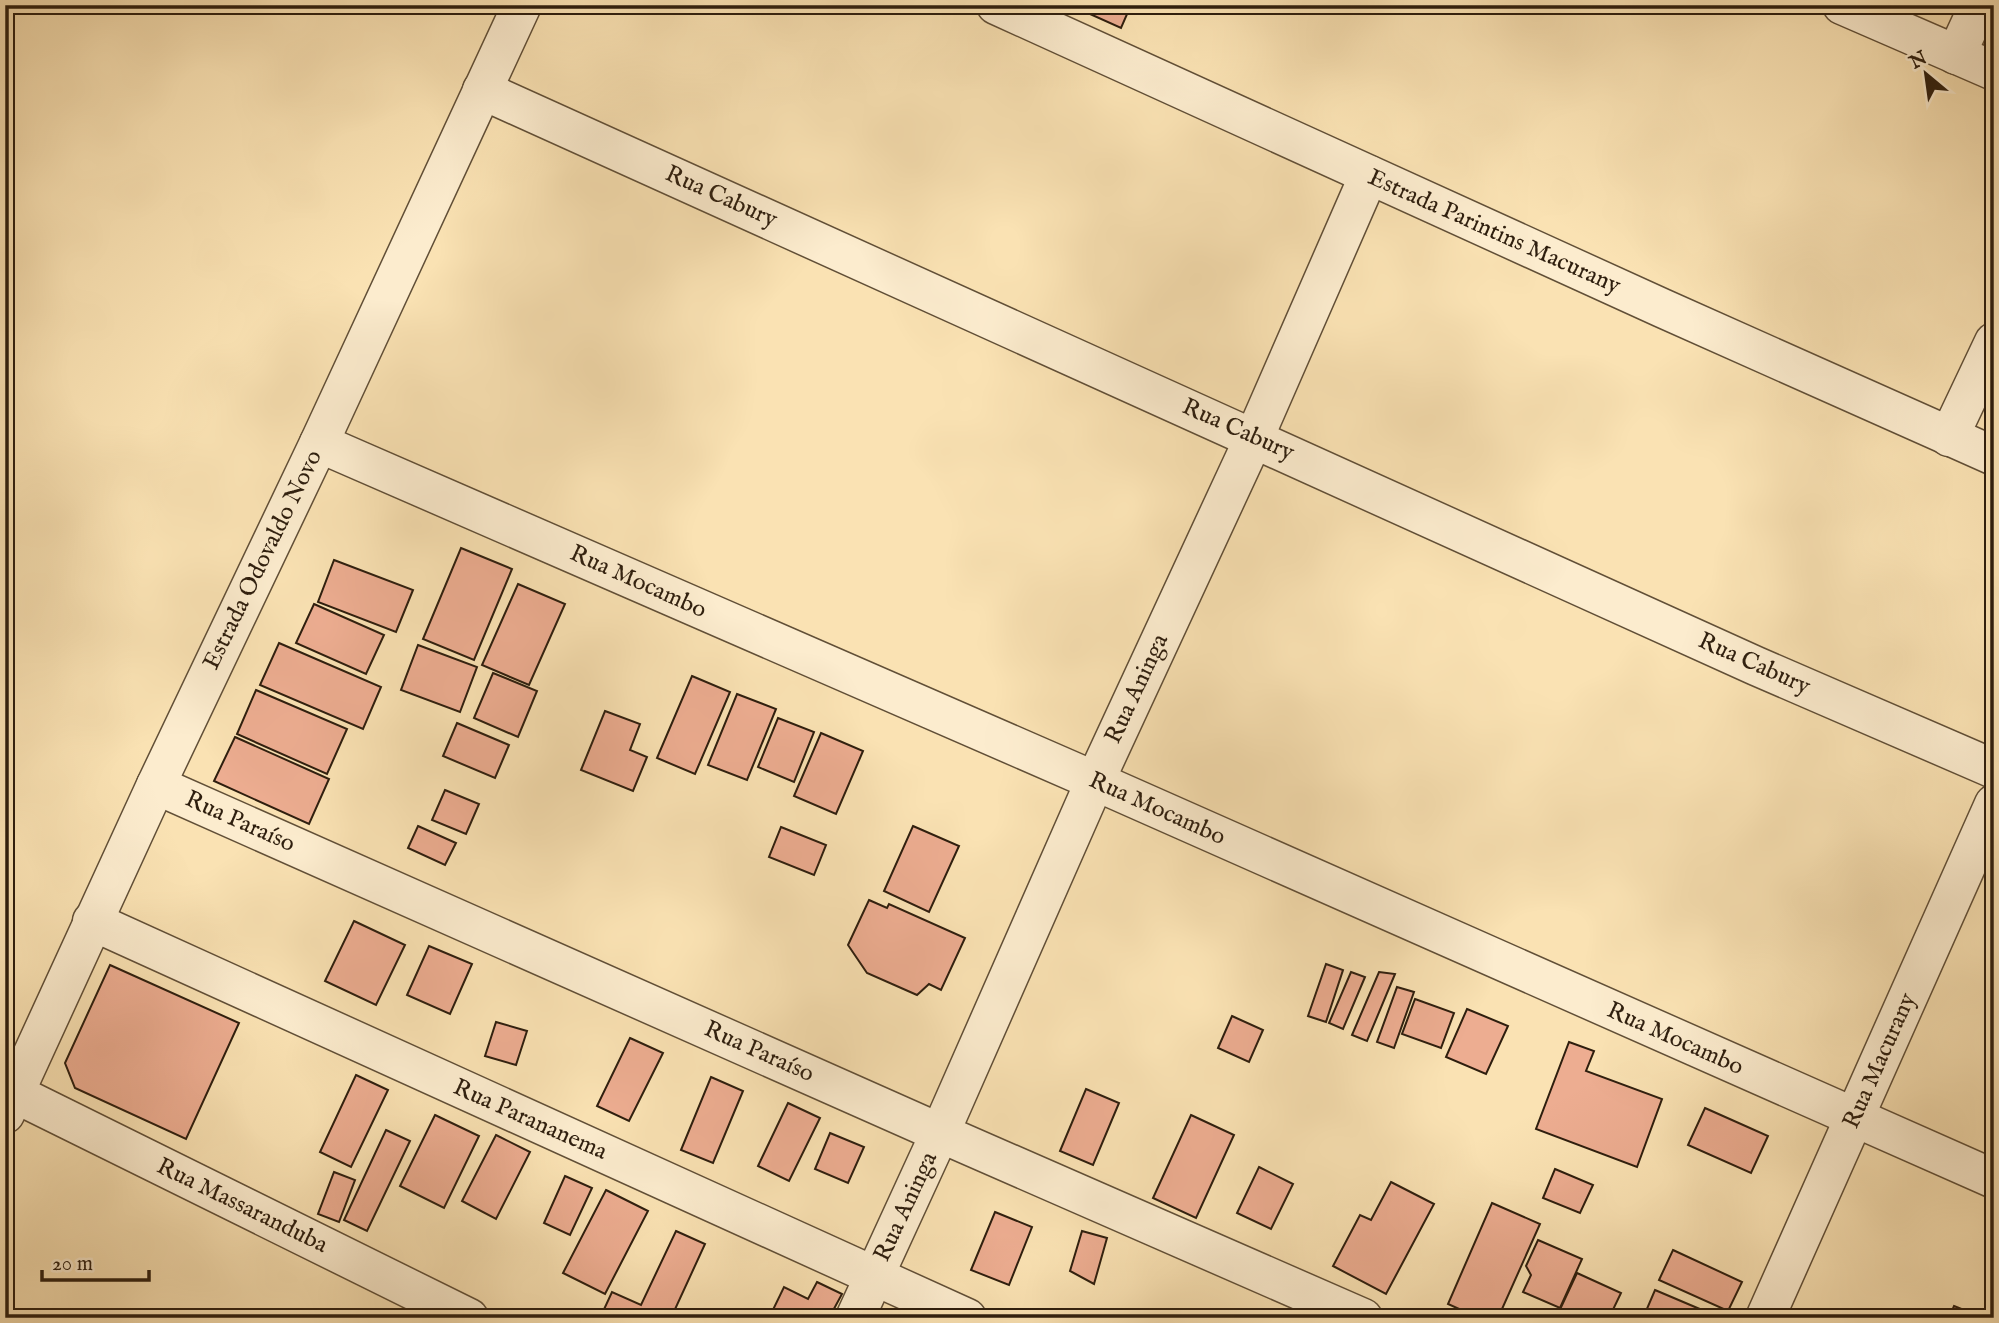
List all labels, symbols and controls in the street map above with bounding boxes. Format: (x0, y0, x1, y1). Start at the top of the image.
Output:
north arrow (1890, 38, 1960, 108)
text: N (1905, 46, 1932, 76)
street label: Rua Cabury (660, 159, 782, 236)
street label: Estrada Parintins Macurany (1363, 162, 1625, 302)
street label: Rua Cabury (1177, 392, 1299, 469)
street label: Estrada Odovaldo Novo (196, 445, 330, 675)
street label: Rua Mocambo (565, 538, 711, 626)
street label: Rua Cabury (1693, 626, 1815, 703)
street label: Rua Aninga (1098, 628, 1176, 749)
street label: Rua Mocambo (1084, 765, 1230, 853)
street label: Rua Paraíso (180, 784, 300, 860)
street label: Rua Macurany (1836, 988, 1924, 1134)
street label: Rua Mocambo (1602, 995, 1748, 1083)
street label: Rua Paraíso (699, 1014, 819, 1090)
street label: Rua Parananema (448, 1072, 612, 1168)
street label: Rua Aninga (867, 1146, 945, 1267)
street label: Rua Massaranduba (151, 1151, 333, 1261)
scale bar (42, 1239, 149, 1283)
text: 20 m (52, 1251, 93, 1278)

